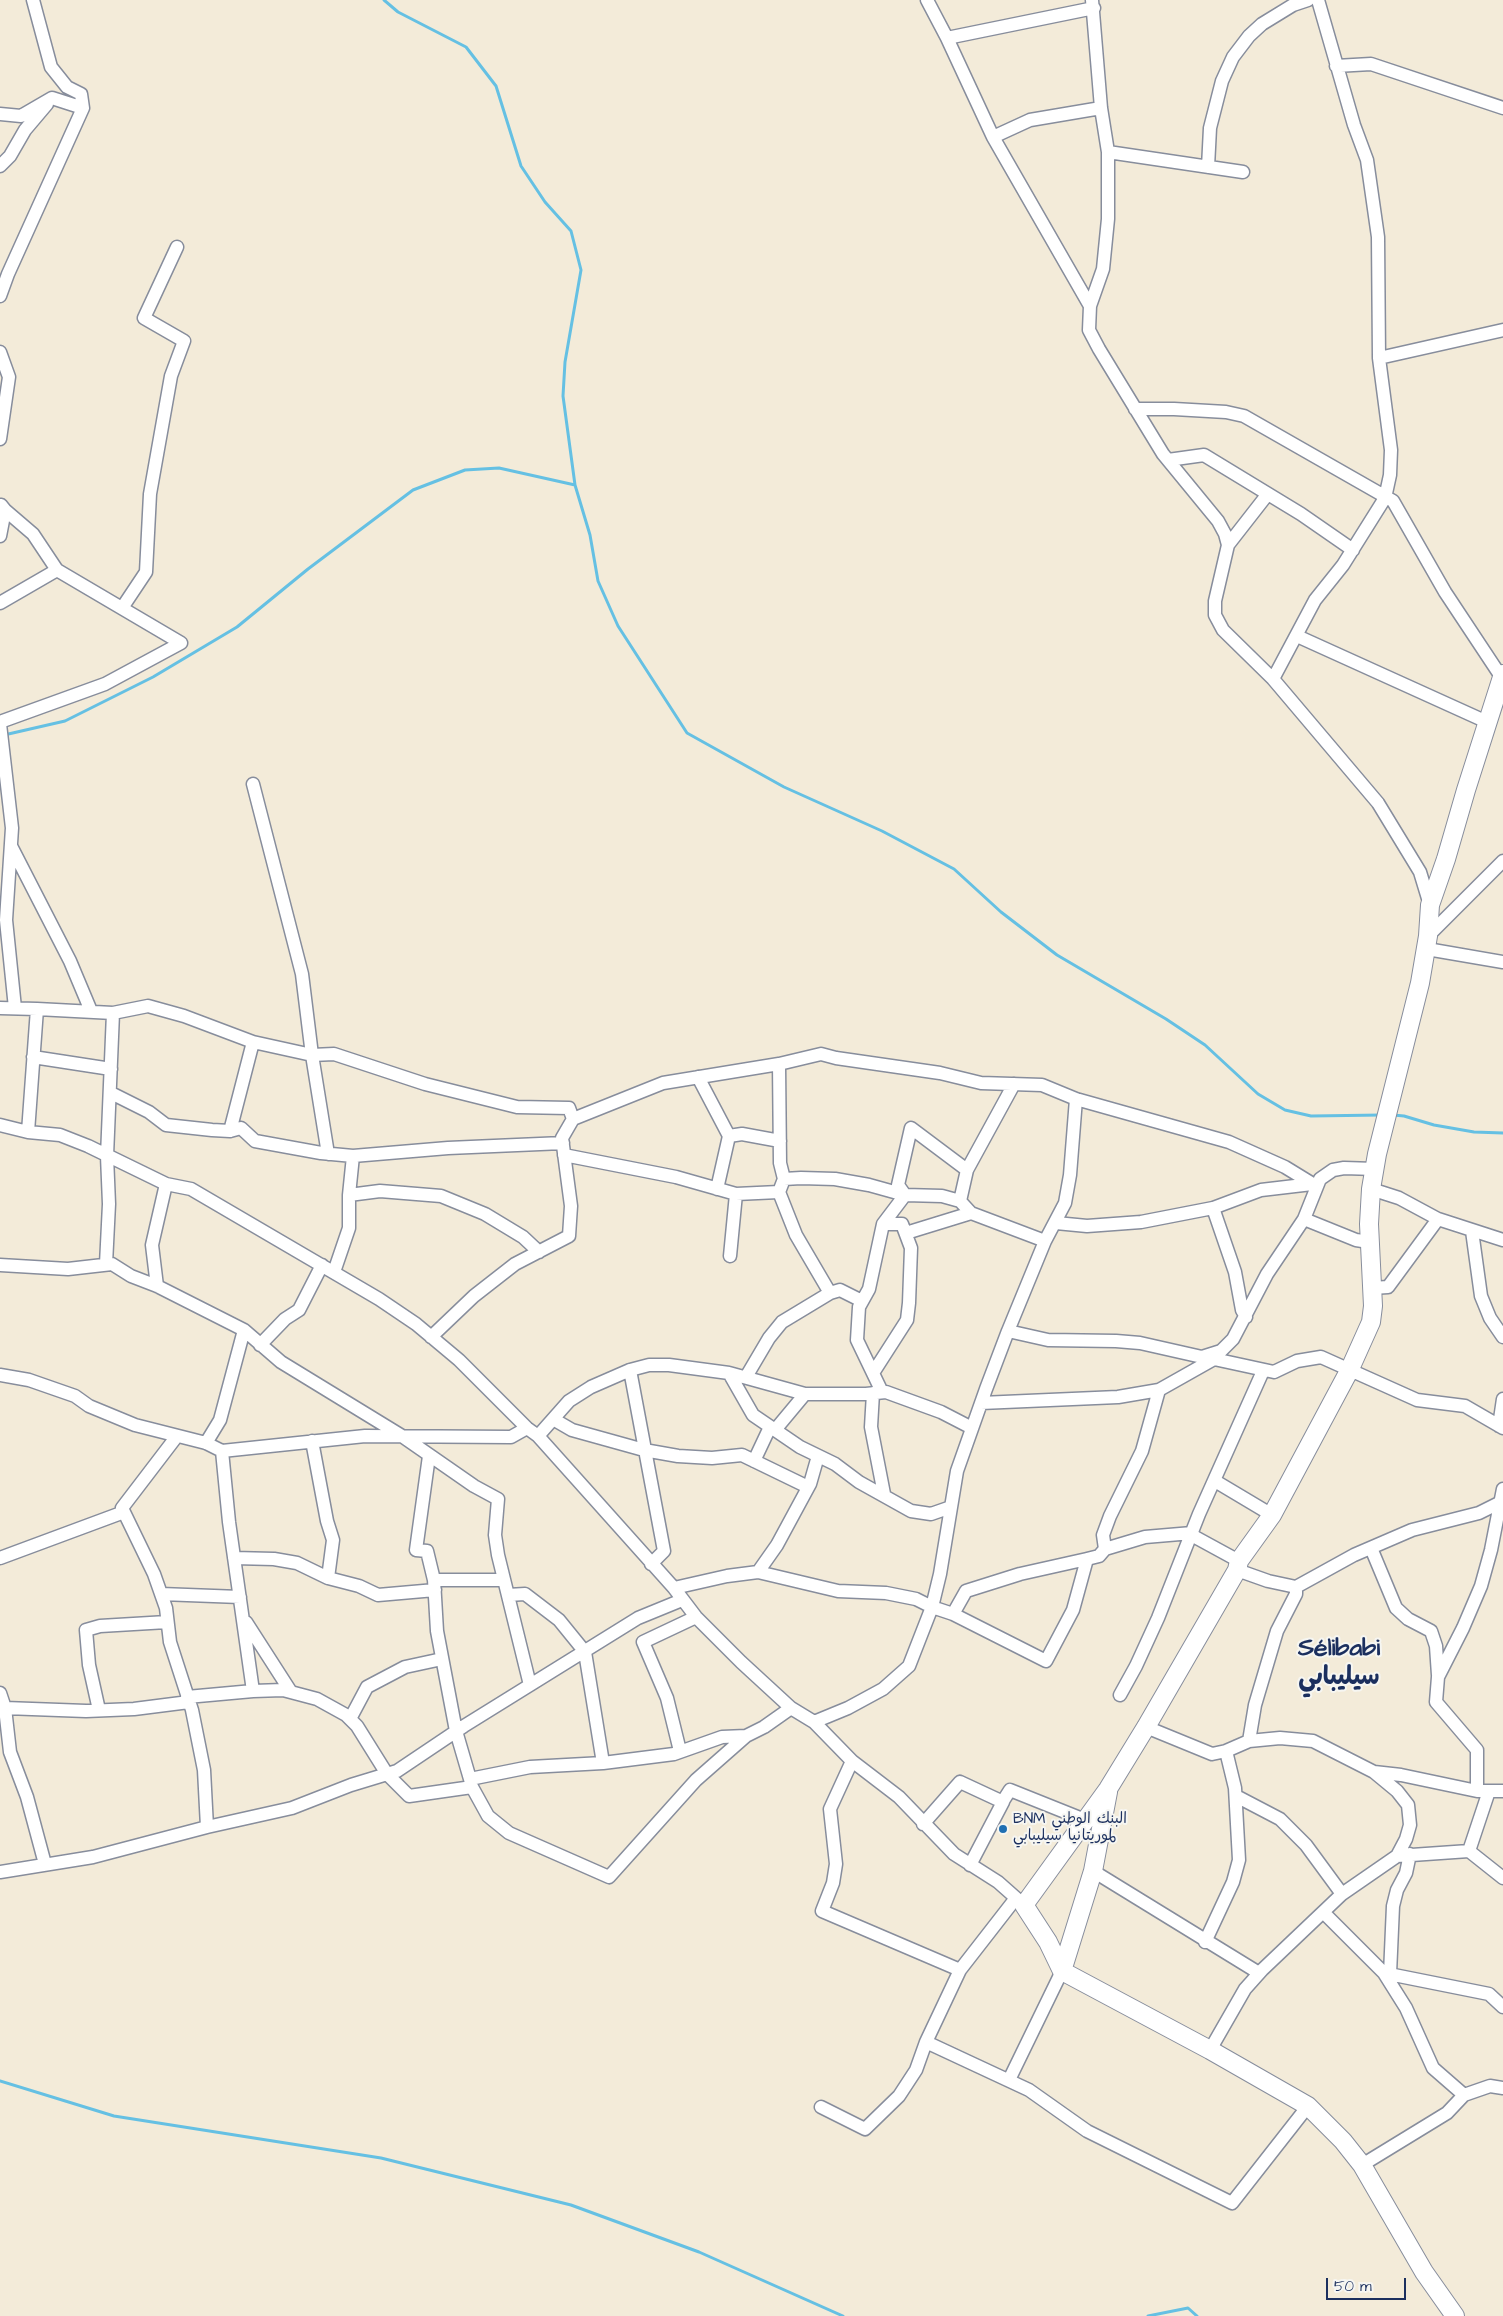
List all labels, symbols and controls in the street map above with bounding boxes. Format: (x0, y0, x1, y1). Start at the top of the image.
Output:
district label: Sélibabi سيليبابي (1298, 1635, 1380, 1694)
place label: BNM البنك الوطني لموريتانيا سيليبابي (1013, 1811, 1127, 1846)
marker: BNM البنك الوطني لموريتانيا سيليبابي (997, 1823, 1009, 1835)
scale bar (1328, 2268, 1408, 2300)
text: 50 m (1334, 2276, 1372, 2297)

